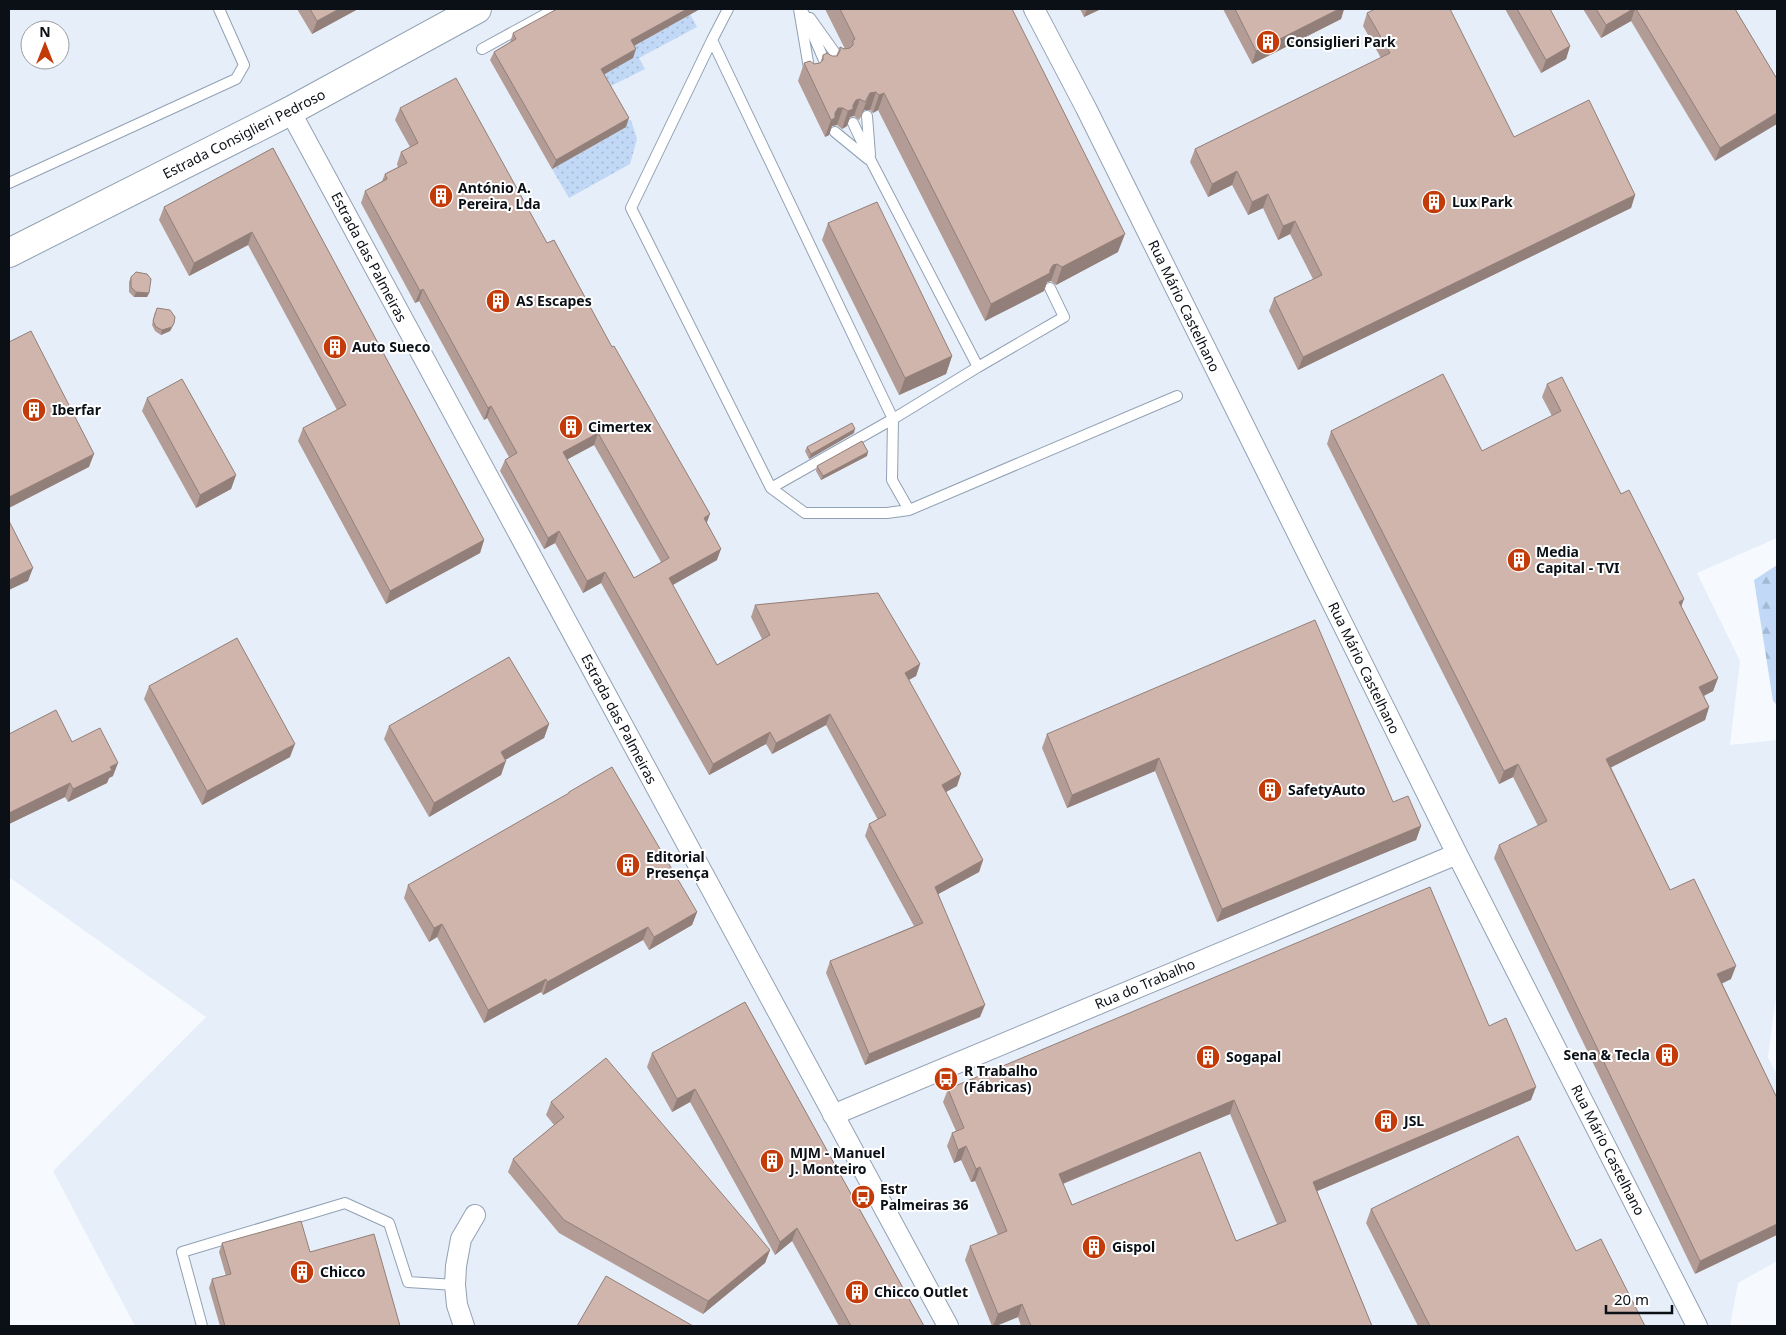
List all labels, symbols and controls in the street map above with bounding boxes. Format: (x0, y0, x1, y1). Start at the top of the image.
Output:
north arrow (20, 20, 70, 70)
text: N (39, 22, 51, 41)
building icon: Consiglieri Park (1255, 29, 1281, 55)
place label: Consiglieri Park (1286, 32, 1396, 51)
street label: Estrada Consiglieri Pedroso (159, 84, 328, 183)
place label: António A. Pereira, Lda (458, 178, 541, 213)
building icon: António A. Pereira, Lda (428, 183, 454, 209)
street label: Estrada das Palmeiras (327, 189, 412, 325)
building icon: Lux Park (1421, 189, 1447, 215)
place label: Lux Park (1452, 192, 1513, 211)
street label: Rua Mário Castelhano (1144, 237, 1225, 375)
building icon: AS Escapes (485, 288, 511, 314)
place label: AS Escapes (516, 291, 592, 310)
building icon: Auto Sueco (322, 334, 348, 360)
place label: Auto Sueco (352, 337, 431, 356)
building icon: Iberfar (21, 397, 47, 423)
place label: Iberfar (52, 400, 102, 419)
building icon: Cimertex (558, 414, 584, 440)
place label: Cimertex (588, 417, 653, 436)
place label: Media Capital - TVI (1536, 542, 1619, 577)
building icon: Media Capital - TVI (1506, 547, 1532, 573)
street label: Rua Mário Castelhano (1324, 599, 1405, 737)
street label: Estrada das Palmeiras (577, 651, 662, 787)
building icon: SafetyAuto (1257, 777, 1283, 803)
place label: SafetyAuto (1288, 780, 1366, 799)
place label: Editorial Presença (646, 847, 709, 882)
building icon: Editorial Presença (615, 852, 641, 878)
street label: Rua do Trabalho (1092, 954, 1198, 1013)
building icon: Sena & Tecla (1654, 1042, 1680, 1068)
building icon: Sogapal (1195, 1044, 1221, 1070)
place label: Sena & Tecla (1563, 1045, 1650, 1064)
place label: Sogapal (1226, 1047, 1281, 1066)
place label: R Trabalho (Fábricas) (964, 1061, 1038, 1096)
bus stop icon: R Trabalho (Fábricas) (933, 1066, 959, 1092)
street label: Rua Mário Castelhano (1567, 1081, 1650, 1218)
building icon: JSL (1373, 1108, 1399, 1134)
place label: JSL (1402, 1111, 1424, 1130)
place label: MJM - Manuel J. Monteiro (788, 1143, 885, 1178)
building icon: MJM - Manuel J. Monteiro (759, 1148, 785, 1174)
place label: Estr Palmeiras 36 (880, 1179, 969, 1214)
bus stop icon: Estr Palmeiras 36 (850, 1184, 876, 1210)
building icon: Gispol (1081, 1234, 1107, 1260)
place label: Gispol (1112, 1237, 1155, 1256)
building icon: Chicco (289, 1259, 315, 1285)
place label: Chicco (320, 1262, 366, 1281)
building icon: Chicco Outlet (844, 1279, 870, 1305)
place label: Chicco Outlet (874, 1282, 968, 1301)
scale bar (1606, 1282, 1672, 1314)
text: 20 m (1614, 1289, 1649, 1309)

